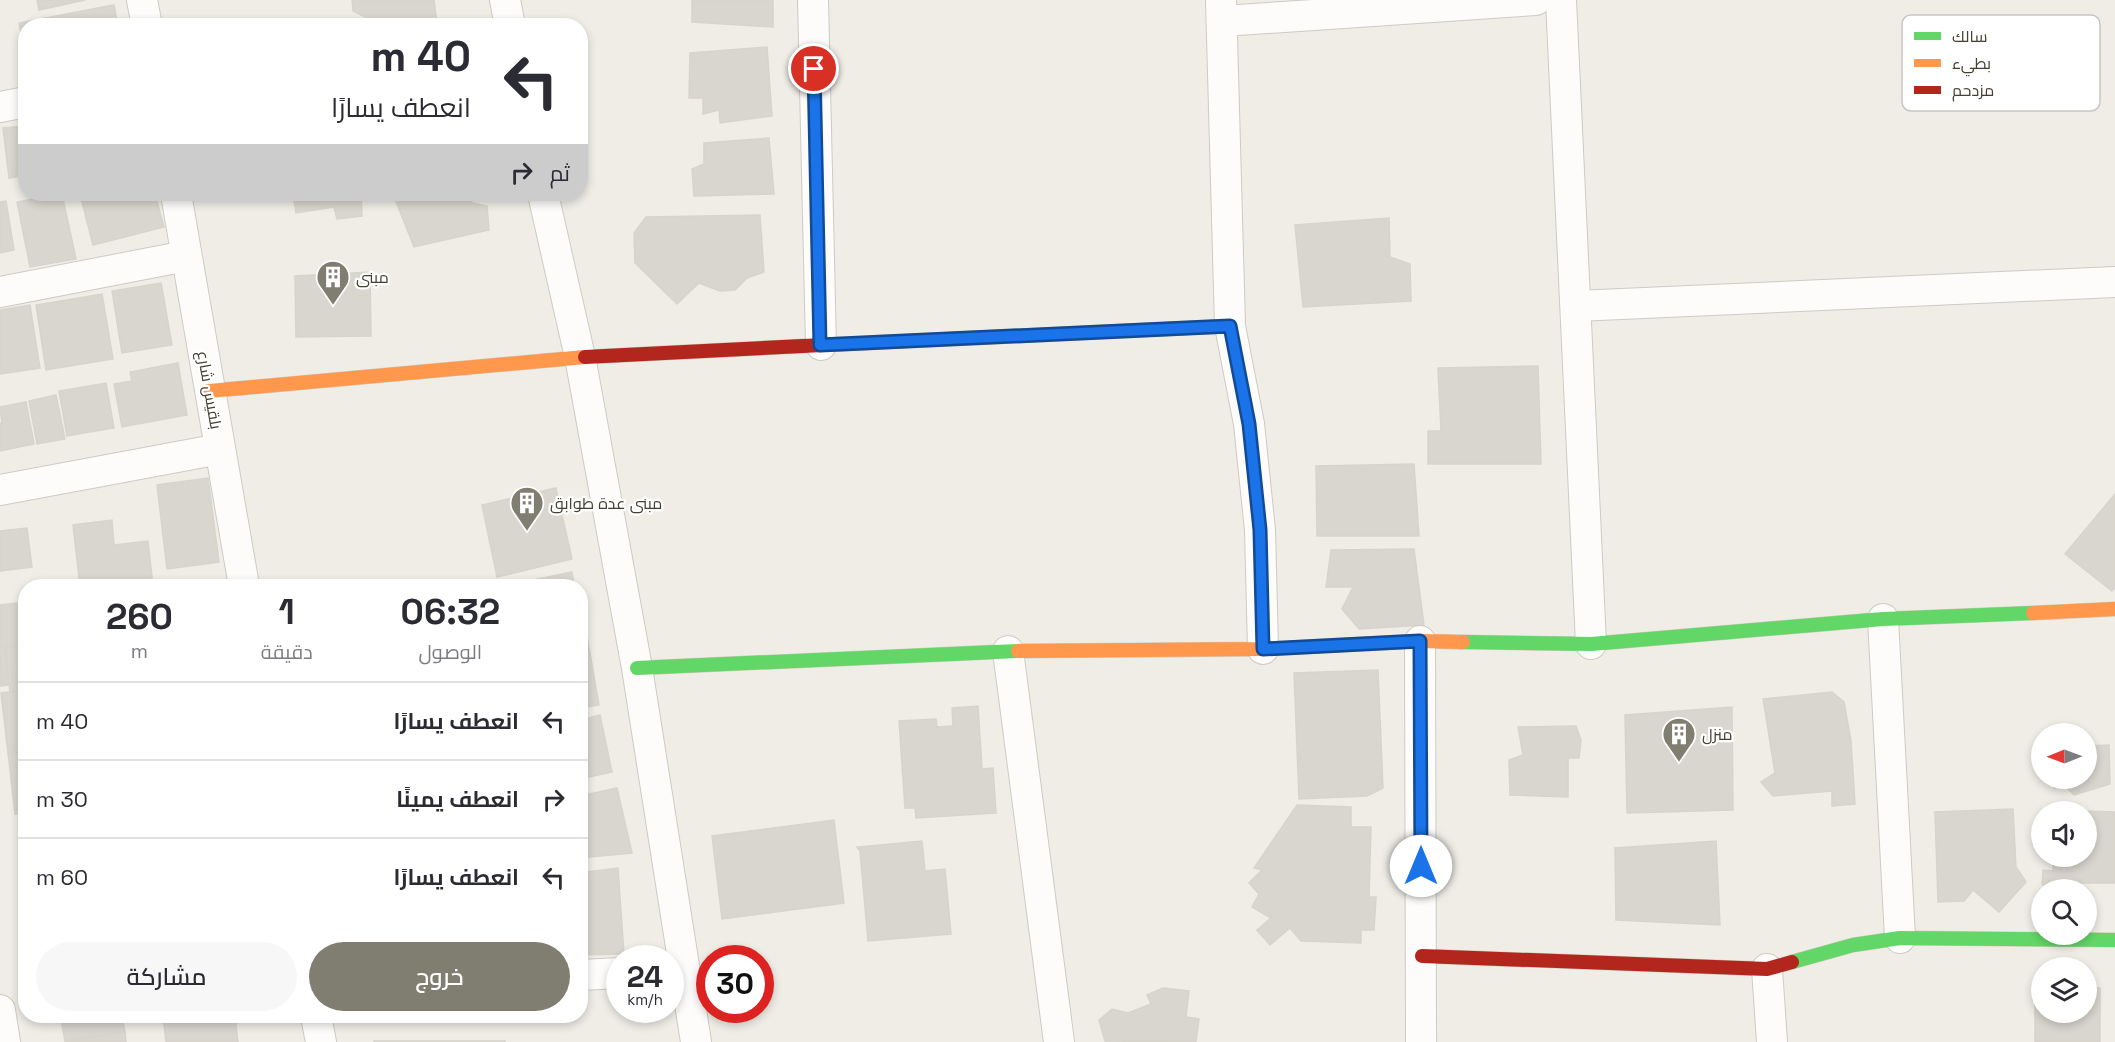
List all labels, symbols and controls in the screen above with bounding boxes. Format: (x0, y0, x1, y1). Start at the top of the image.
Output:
legend (1902, 15, 2100, 111)
text: سالك (1952, 26, 1987, 47)
text: 40 m (371, 30, 471, 83)
icon: left (492, 42, 570, 120)
pin (788, 43, 839, 94)
icon: arrive (797, 52, 830, 85)
text: بطيء (1952, 53, 1991, 77)
text: مزدحم (1952, 80, 1994, 102)
text: انعطف يسارًا (331, 90, 471, 125)
icon: right (505, 156, 538, 189)
text: ثم (550, 159, 570, 187)
building icon: مبنى (315, 259, 351, 306)
place label: مبنى (356, 267, 389, 288)
street label: بلقيس شارع (191, 349, 227, 431)
building icon: مبنى عدة طوابق (509, 485, 545, 532)
place label: مبنى عدة طوابق (550, 493, 662, 514)
text: 1 (279, 589, 295, 635)
text: 06:32 (401, 589, 500, 635)
text: 260 (106, 594, 173, 640)
text: m (131, 638, 148, 664)
text: دقيقة (261, 639, 313, 665)
text: الوصول (419, 639, 482, 665)
icon: left (537, 705, 570, 738)
text: 40 m (36, 707, 88, 735)
text: انعطف يسارًا (393, 707, 519, 735)
building icon: منزل (1661, 716, 1697, 763)
north arrow (2031, 723, 2097, 789)
map controls (2031, 723, 2097, 1023)
place label: منزل (1702, 724, 1732, 745)
icon: right (537, 783, 570, 816)
text: 30 m (36, 785, 88, 813)
text: انعطف يمينًا (396, 785, 519, 813)
button: sound (2031, 801, 2097, 867)
position arrow (1389, 834, 1453, 898)
icon: left (537, 861, 570, 894)
text: 60 m (36, 863, 88, 891)
text: انعطف يسارًا (393, 863, 519, 891)
button: search (2031, 879, 2097, 945)
button: مشاركة (36, 942, 297, 1011)
button: خروج (309, 942, 570, 1011)
speed limit sign: 30 (696, 945, 774, 1023)
text: 24 (627, 957, 663, 996)
button: layers (2031, 957, 2097, 1023)
text: km/h (627, 990, 663, 1009)

